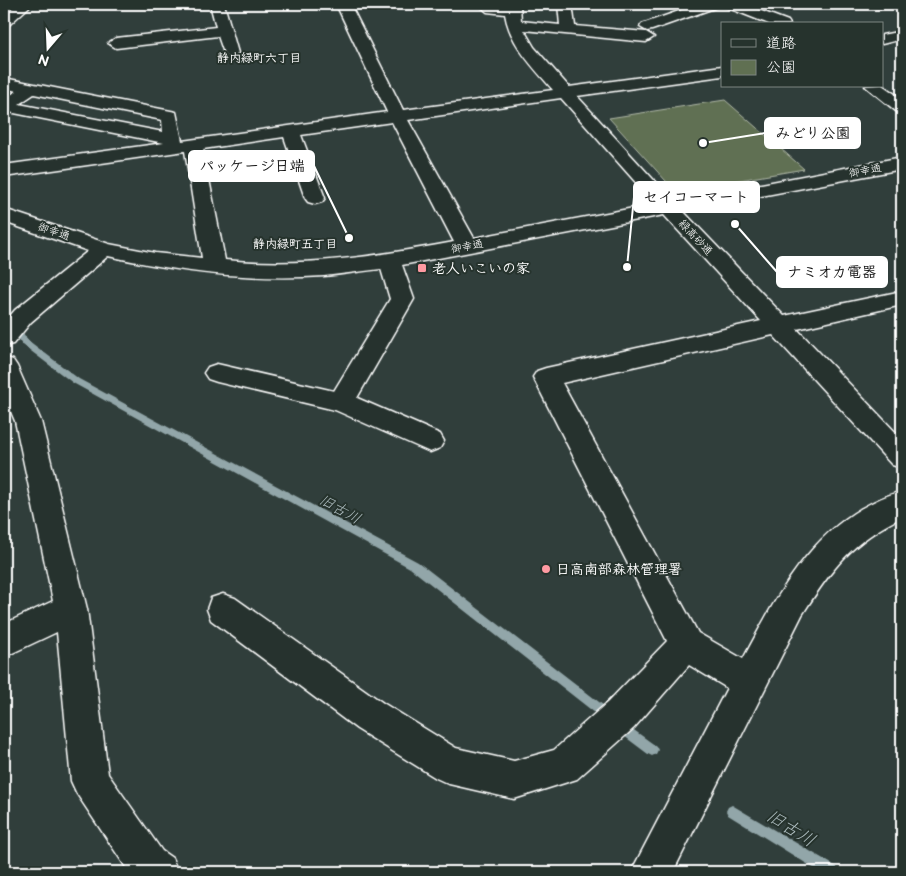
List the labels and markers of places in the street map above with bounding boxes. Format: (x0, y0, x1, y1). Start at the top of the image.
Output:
callout: みどり公園 (765, 118, 860, 148)
callout: パッケージ日端 (189, 151, 314, 181)
callout: セイコーマート (634, 182, 759, 212)
callout: ナミオカ電器 (777, 257, 887, 287)
place label: 老人いこいの家 (432, 260, 530, 277)
marker: 老人いこいの家 (416, 262, 428, 274)
place label: 日高南部森林管理署 (556, 561, 682, 578)
marker: 日高南部森林管理署 (540, 563, 552, 575)

